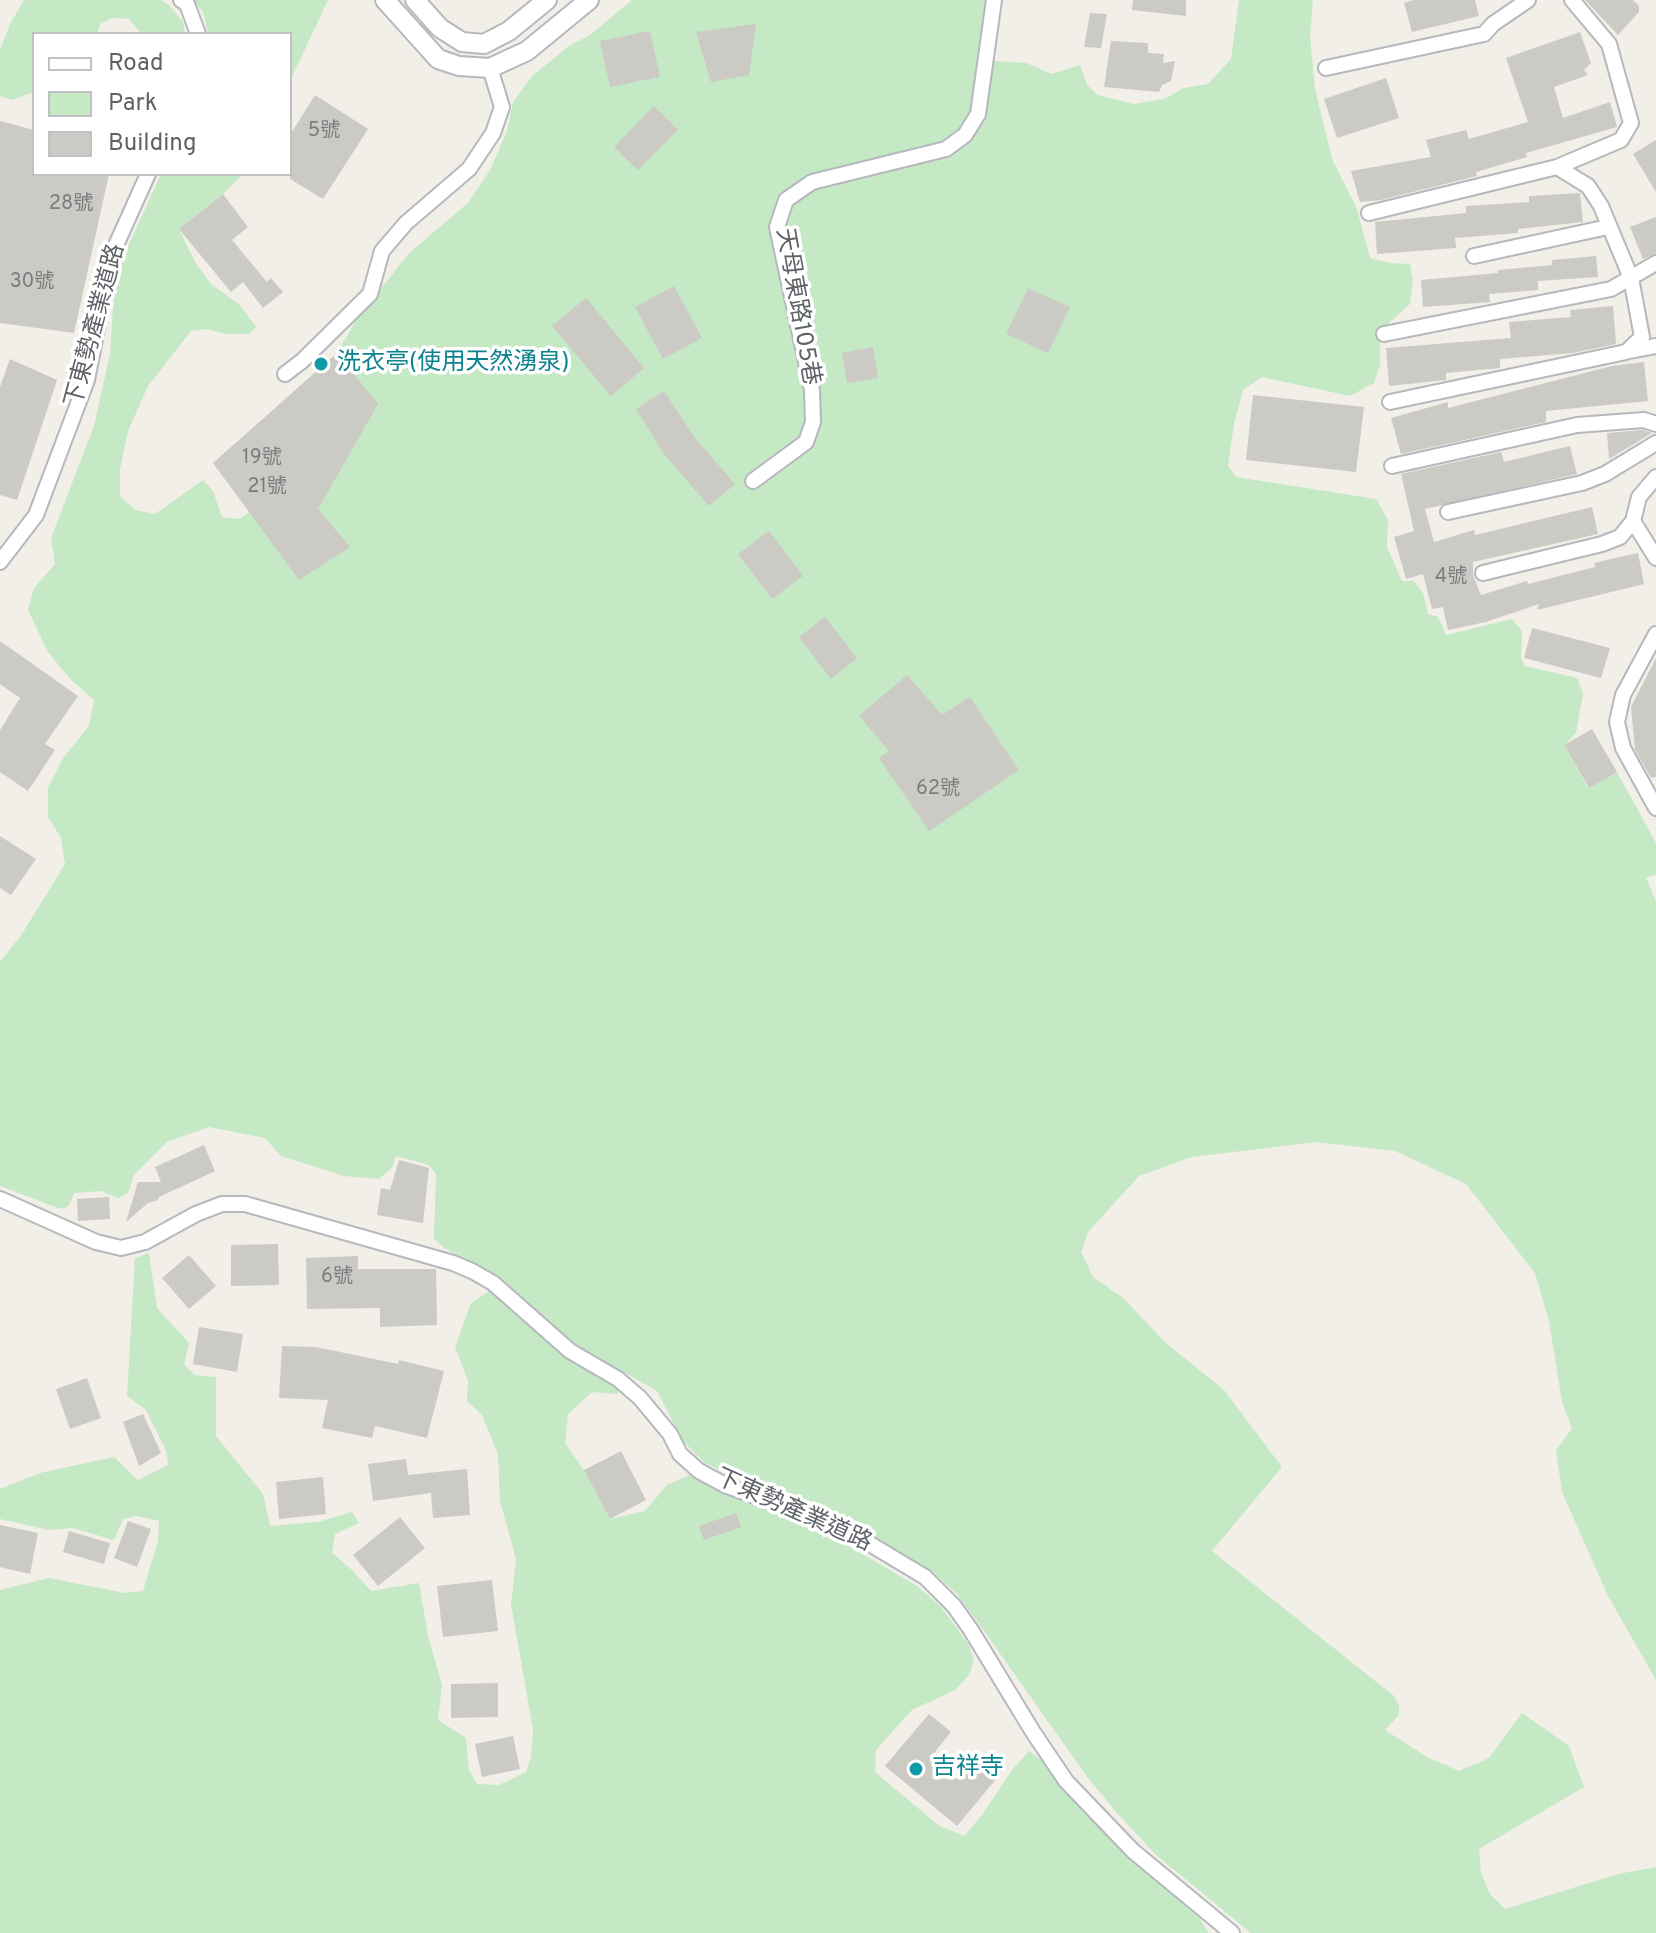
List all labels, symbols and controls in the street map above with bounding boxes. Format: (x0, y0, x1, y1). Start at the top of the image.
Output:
legend (32, 32, 292, 176)
text: Road (108, 49, 164, 79)
text: Park (108, 89, 158, 119)
house number: 5號 (308, 120, 340, 144)
text: Building (108, 129, 197, 159)
house number: 28號 (49, 193, 93, 217)
street label: 天母東路105巷 (768, 226, 824, 388)
street label: 下東勢產業道路 (61, 241, 133, 411)
house number: 30號 (10, 271, 54, 295)
place label: 洗衣亭(使用天然湧泉) (337, 350, 569, 378)
marker: 洗衣亭(使用天然湧泉) (312, 355, 330, 373)
house number: 19號 (242, 447, 282, 471)
house number: 21號 (247, 476, 287, 500)
house number: 4號 (1435, 566, 1467, 590)
house number: 62號 (916, 778, 960, 802)
house number: 6號 (321, 1266, 353, 1290)
street label: 下東勢產業道路 (710, 1465, 876, 1559)
place label: 吉祥寺 (932, 1755, 1004, 1783)
marker: 吉祥寺 (907, 1760, 925, 1778)

